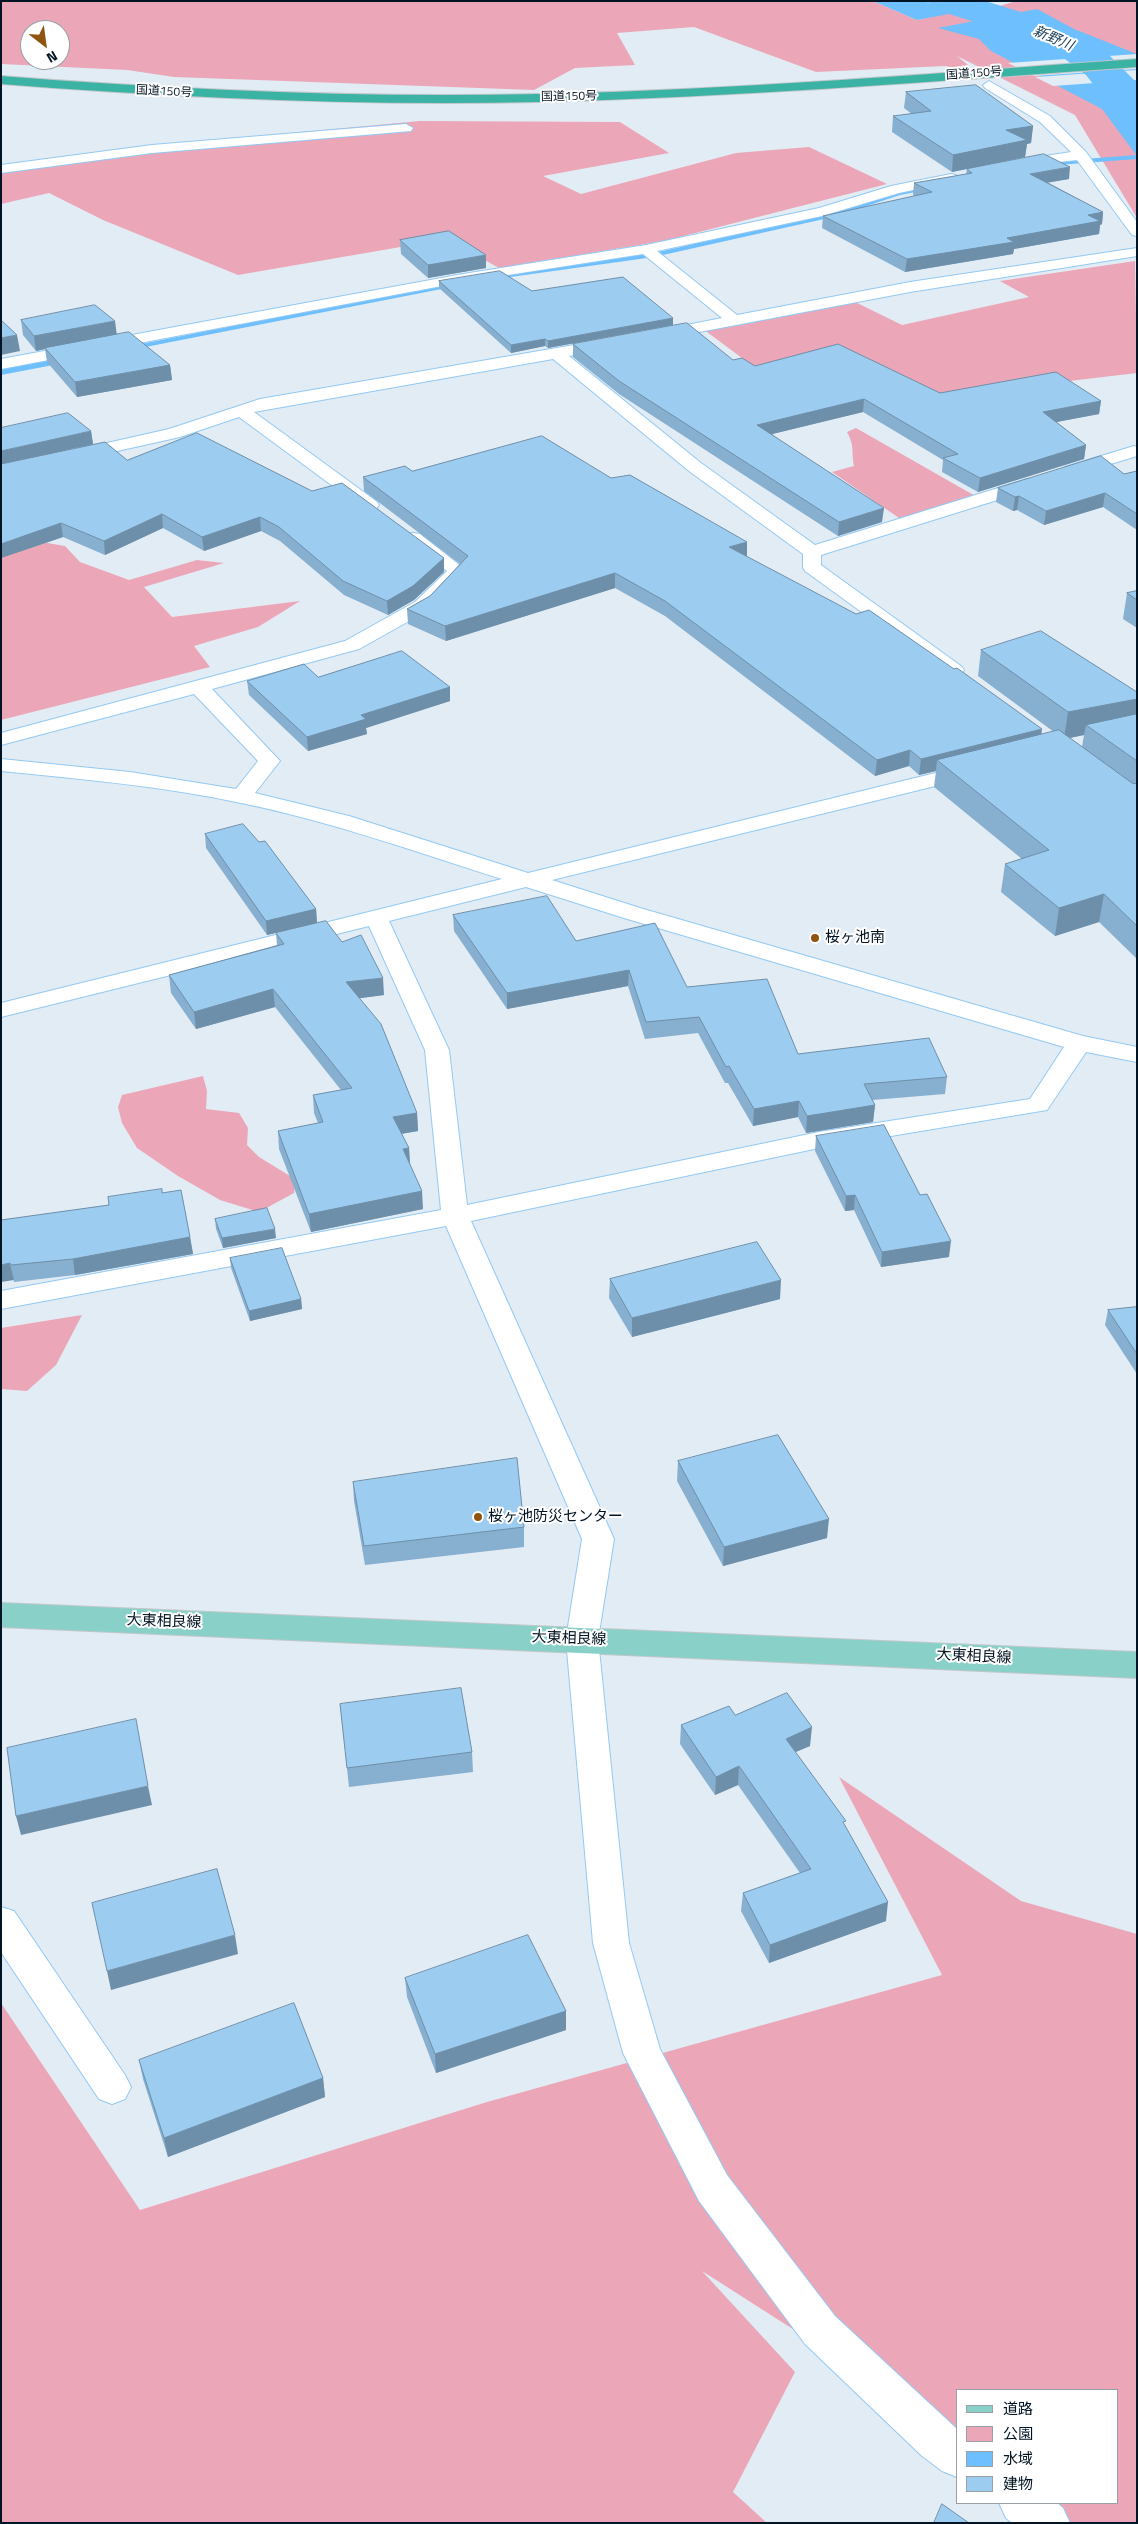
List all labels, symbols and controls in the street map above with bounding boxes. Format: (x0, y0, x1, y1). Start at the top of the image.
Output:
north arrow (20, 20, 70, 70)
water label: 新野川 (1030, 23, 1076, 55)
text: N (43, 46, 62, 69)
street label: 国道150号 (945, 65, 1003, 83)
street label: 国道150号 (136, 83, 192, 101)
street label: 国道150号 (541, 89, 597, 105)
place label: 桜ヶ池南 (825, 929, 885, 947)
marker: 桜ヶ池南 (809, 932, 821, 944)
place label: 桜ヶ池防災センター (488, 1508, 623, 1526)
marker: 桜ヶ池防災センター (472, 1511, 484, 1523)
street label: 大東相良線 (126, 1612, 202, 1632)
street label: 大東相良線 (531, 1629, 607, 1649)
street label: 大東相良線 (936, 1646, 1012, 1668)
legend (956, 2389, 1118, 2504)
text: 道路 (1003, 2397, 1033, 2420)
text: 公園 (1003, 2422, 1033, 2445)
text: 水域 (1003, 2447, 1033, 2470)
text: 建物 (1003, 2472, 1033, 2495)

